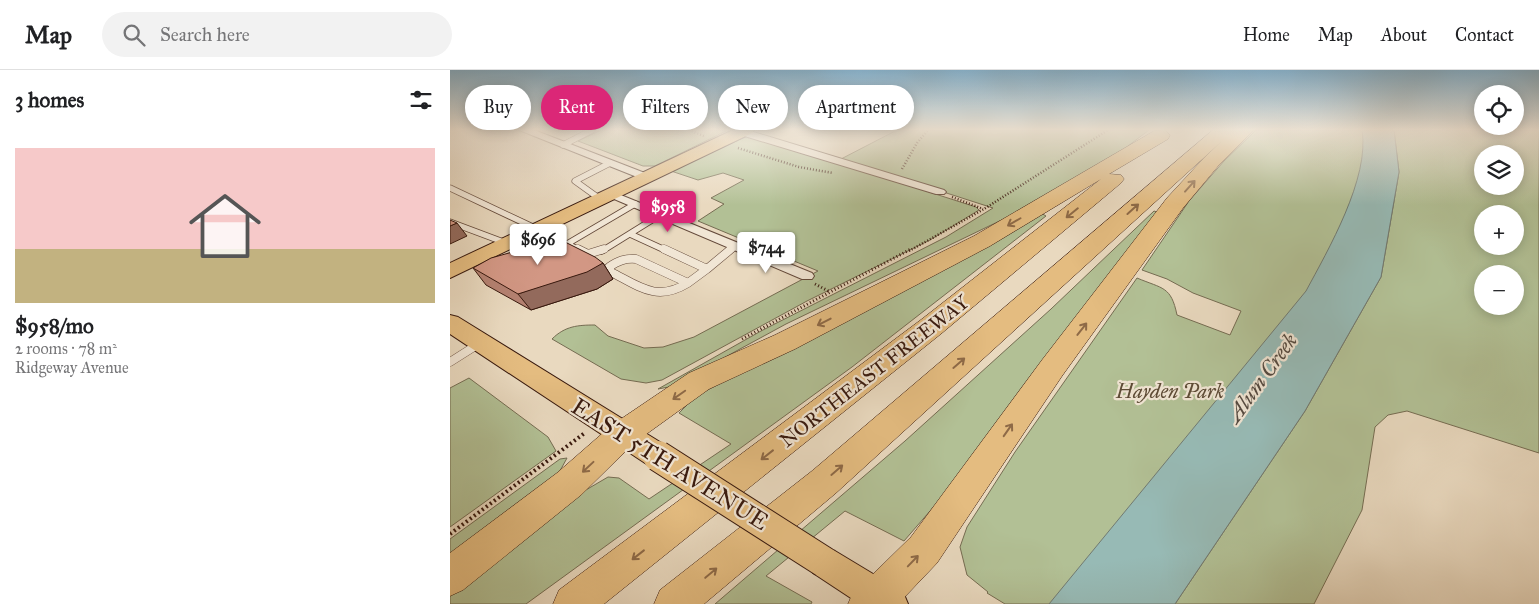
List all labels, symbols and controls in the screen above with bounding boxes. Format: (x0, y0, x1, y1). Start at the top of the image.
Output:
search box (102, 12, 452, 57)
text: Map (25, 20, 72, 50)
icon: search (120, 21, 148, 49)
text: Search here (160, 23, 250, 46)
text: Home (1243, 24, 1290, 46)
text: Map (1318, 24, 1353, 46)
text: About (1381, 24, 1427, 46)
text: Contact (1455, 24, 1514, 46)
chip: Buy (465, 85, 531, 130)
chip: Rent (541, 85, 613, 130)
chip: Filters (623, 85, 708, 130)
chip: New (718, 85, 788, 130)
chip: Apartment (798, 85, 914, 130)
map controls (1474, 85, 1524, 315)
button: locate (1474, 85, 1524, 135)
icon: filters (407, 86, 435, 114)
text: 3 homes (15, 87, 84, 113)
button: layers (1474, 145, 1524, 195)
one-way arrow (1184, 179, 1196, 192)
icon: home (180, 181, 270, 271)
pin: $958 (638, 190, 698, 233)
text: $958 (651, 197, 685, 216)
one-way arrow (1127, 203, 1140, 215)
button: + (1474, 205, 1524, 255)
one-way arrow (1066, 208, 1079, 219)
one-way arrow (1008, 218, 1022, 228)
pin: $696 (508, 224, 568, 266)
text: $696 (521, 230, 555, 249)
pin: $744 (736, 232, 796, 274)
text: $744 (748, 238, 784, 257)
button: − (1474, 265, 1524, 315)
street label: NORTHEAST FREEWAY (775, 289, 974, 452)
text: $958/mo (15, 313, 94, 339)
one-way arrow (816, 317, 831, 327)
one-way arrow (1076, 323, 1087, 336)
water label: Alum Creek (1220, 328, 1303, 429)
text: 2 rooms · 78 m² (15, 339, 117, 358)
one-way arrow (953, 357, 966, 369)
text: Ridgeway Avenue (15, 358, 129, 377)
park label: Hayden Park (1115, 379, 1224, 403)
one-way arrow (672, 390, 686, 400)
street label: EAST 5TH AVENUE (566, 391, 774, 537)
one-way arrow (1003, 423, 1013, 437)
one-way arrow (761, 450, 774, 461)
one-way arrow (581, 461, 594, 472)
one-way arrow (831, 465, 844, 476)
one-way arrow (632, 549, 645, 560)
one-way arrow (907, 555, 919, 568)
one-way arrow (705, 567, 718, 578)

